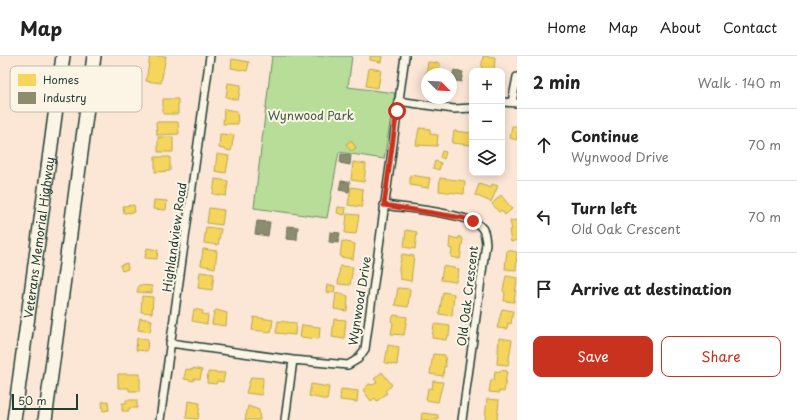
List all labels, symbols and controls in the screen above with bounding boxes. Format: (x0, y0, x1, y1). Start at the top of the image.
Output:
text: Map (20, 14, 62, 42)
text: Home (547, 17, 586, 38)
text: Map (608, 17, 638, 38)
text: About (660, 17, 701, 38)
text: Contact (723, 17, 777, 38)
legend (10, 66, 142, 112)
north arrow (421, 68, 457, 104)
map controls (469, 68, 505, 176)
button: + (469, 68, 505, 104)
text: 2 min (533, 69, 580, 95)
text: Homes (43, 71, 79, 88)
text: Walk · 140 m (698, 73, 781, 92)
text: Industry (43, 89, 87, 106)
route start (388, 102, 406, 120)
button: − (469, 104, 505, 140)
park label: Wynwood Park (268, 106, 354, 124)
text: Continue (571, 124, 639, 147)
icon: ahead (533, 134, 555, 156)
text: 70 m (748, 135, 781, 154)
button: layers (469, 140, 505, 176)
text: Wynwood Drive (571, 147, 669, 166)
street label: Veterans Memorial Highway (19, 156, 58, 320)
street label: Highlandview Road (157, 181, 191, 293)
text: Turn left (571, 196, 637, 219)
icon: left (533, 206, 555, 228)
text: 70 m (748, 207, 781, 226)
route end (464, 212, 482, 230)
text: Old Oak Crescent (571, 219, 680, 238)
street label: Old Oak Crescent (452, 245, 482, 347)
street label: Wynwood Drive (343, 255, 375, 347)
text: Arrive at destination (571, 277, 732, 300)
icon: arrive (533, 278, 555, 300)
button: Save (533, 336, 653, 377)
button: Share (661, 336, 781, 377)
scale bar (12, 392, 78, 411)
text: 50 m (18, 392, 47, 409)

